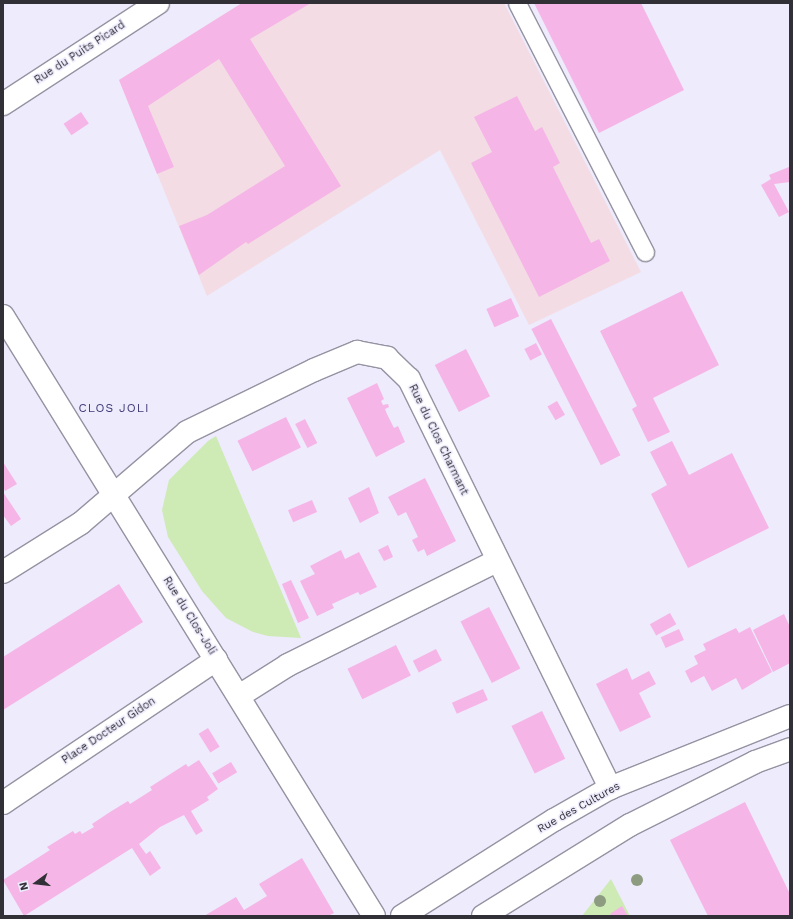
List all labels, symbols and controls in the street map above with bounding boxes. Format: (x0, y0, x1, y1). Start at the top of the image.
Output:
street label: Rue du Puits Picard (32, 19, 128, 87)
street label: Rue du Clos Charmant (405, 382, 471, 498)
district label: CLOS JOLI (78, 402, 150, 416)
street label: Rue du Clos-Joli (160, 575, 218, 657)
street label: Place Docteur Gidon (60, 695, 158, 767)
street label: Rue des Cultures (535, 780, 623, 836)
north arrow (16, 863, 56, 903)
text: N (17, 881, 31, 892)

